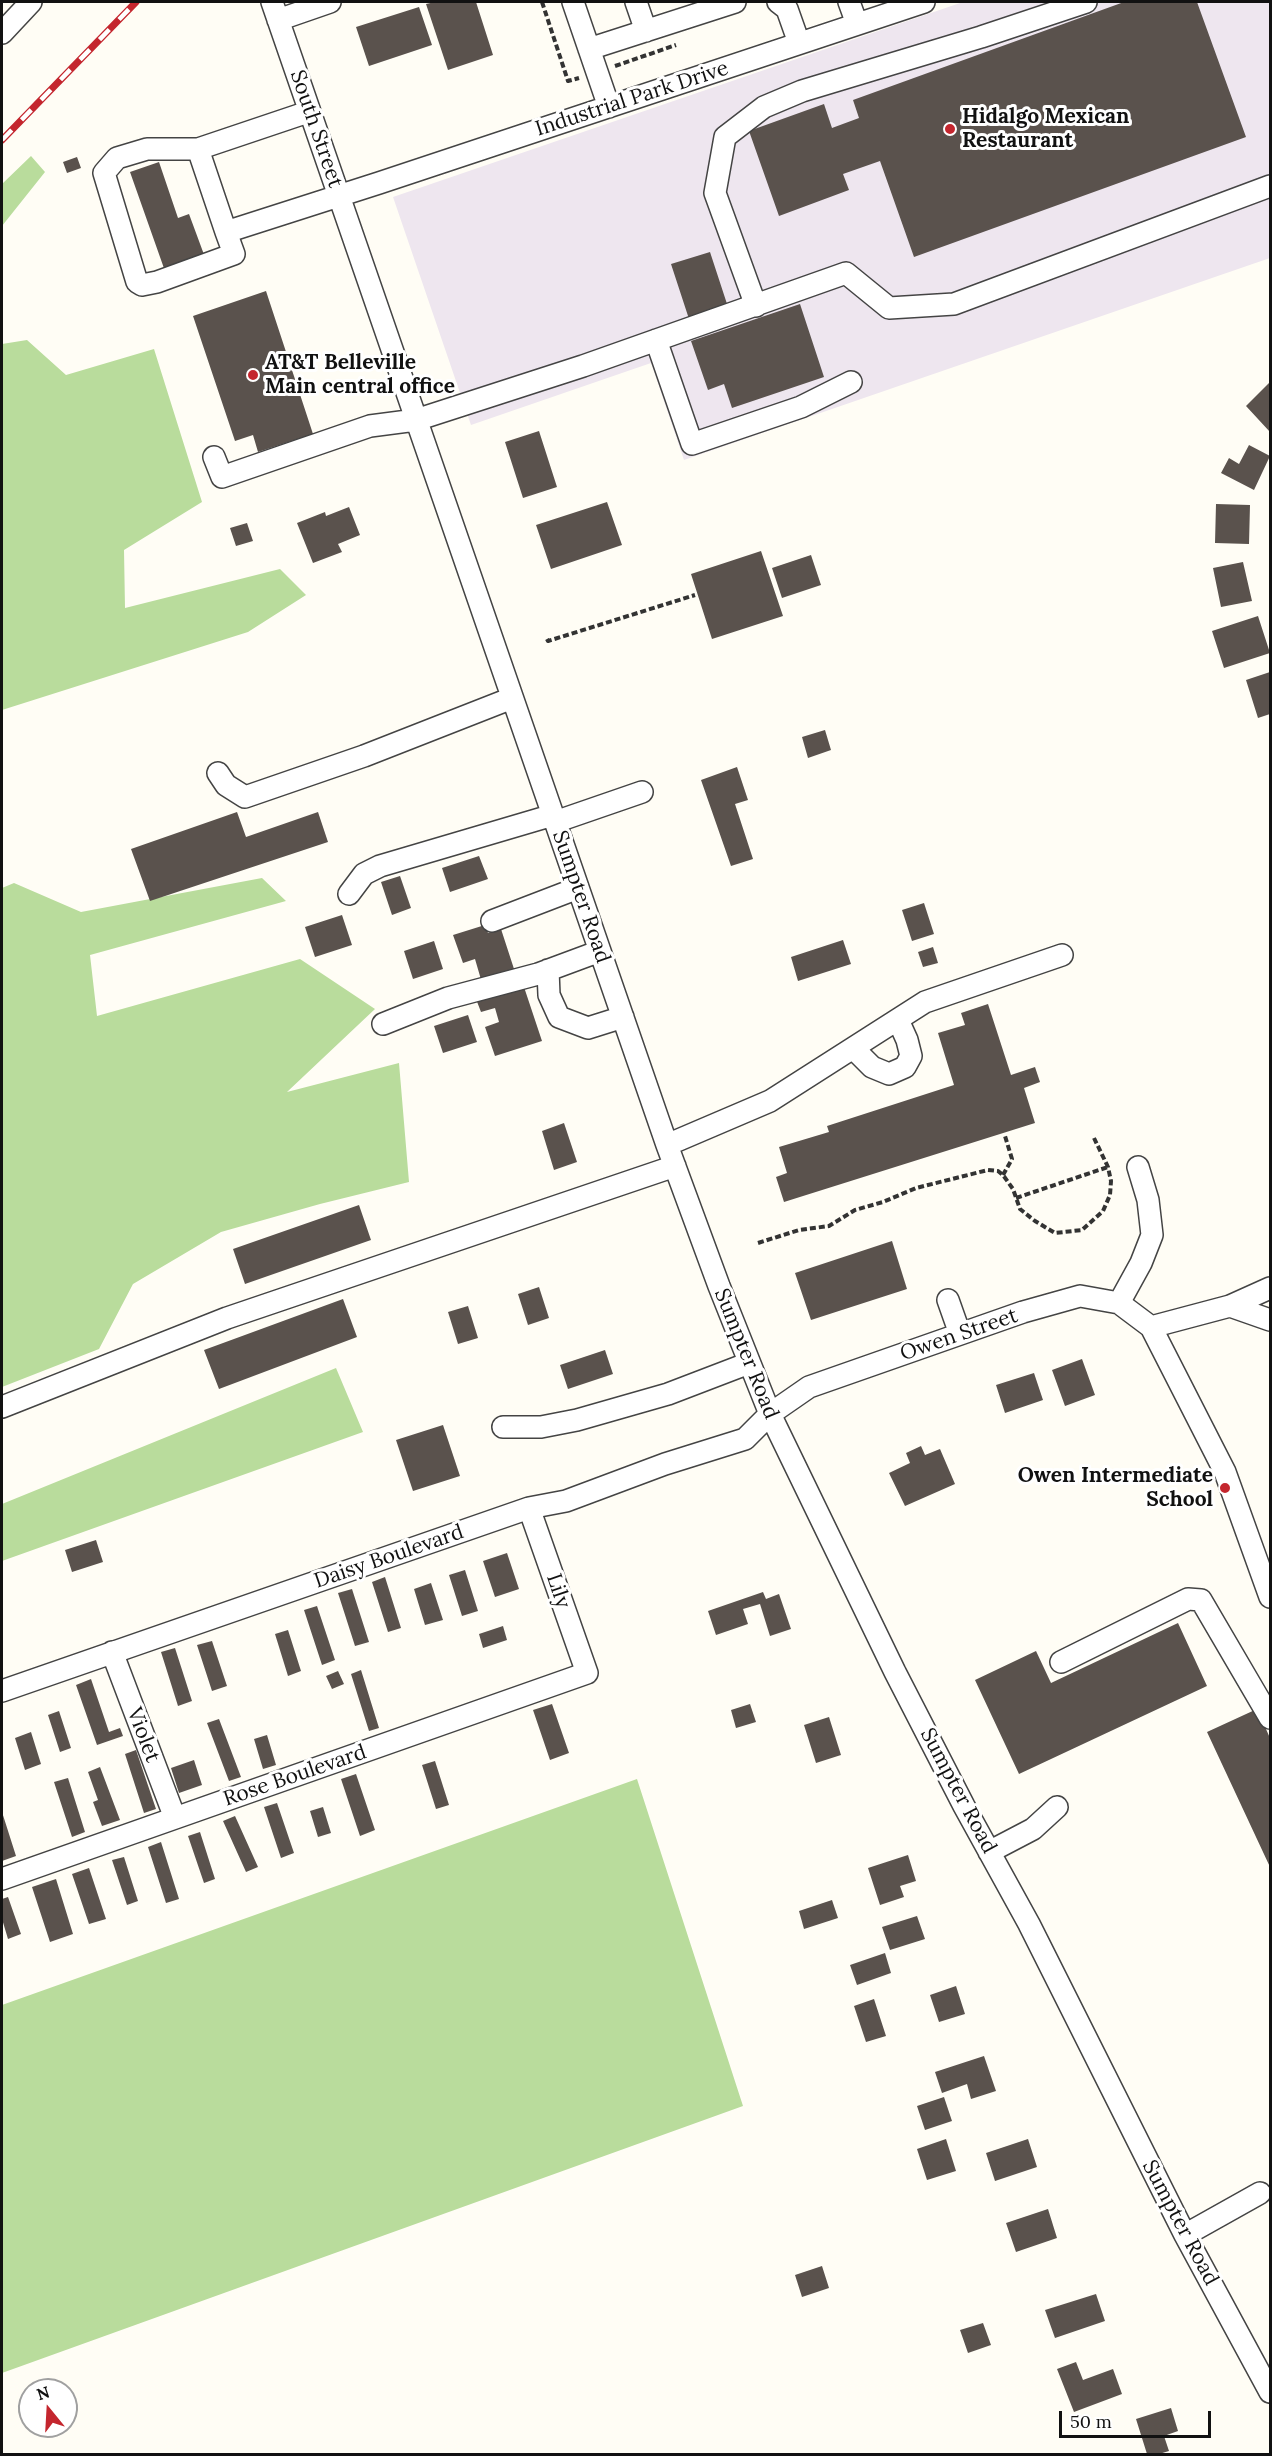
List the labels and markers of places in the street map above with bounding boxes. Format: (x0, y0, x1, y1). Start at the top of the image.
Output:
place label: Hidalgo Mexican Restaurant (962, 104, 1129, 154)
marker: Hidalgo Mexican Restaurant (943, 122, 957, 136)
place label: AT&T Belleville Main central office (265, 350, 455, 400)
marker: AT&T Belleville Main central office (246, 368, 260, 382)
place label: Owen Intermediate School (1018, 1463, 1213, 1513)
marker: Owen Intermediate School (1218, 1481, 1232, 1495)

